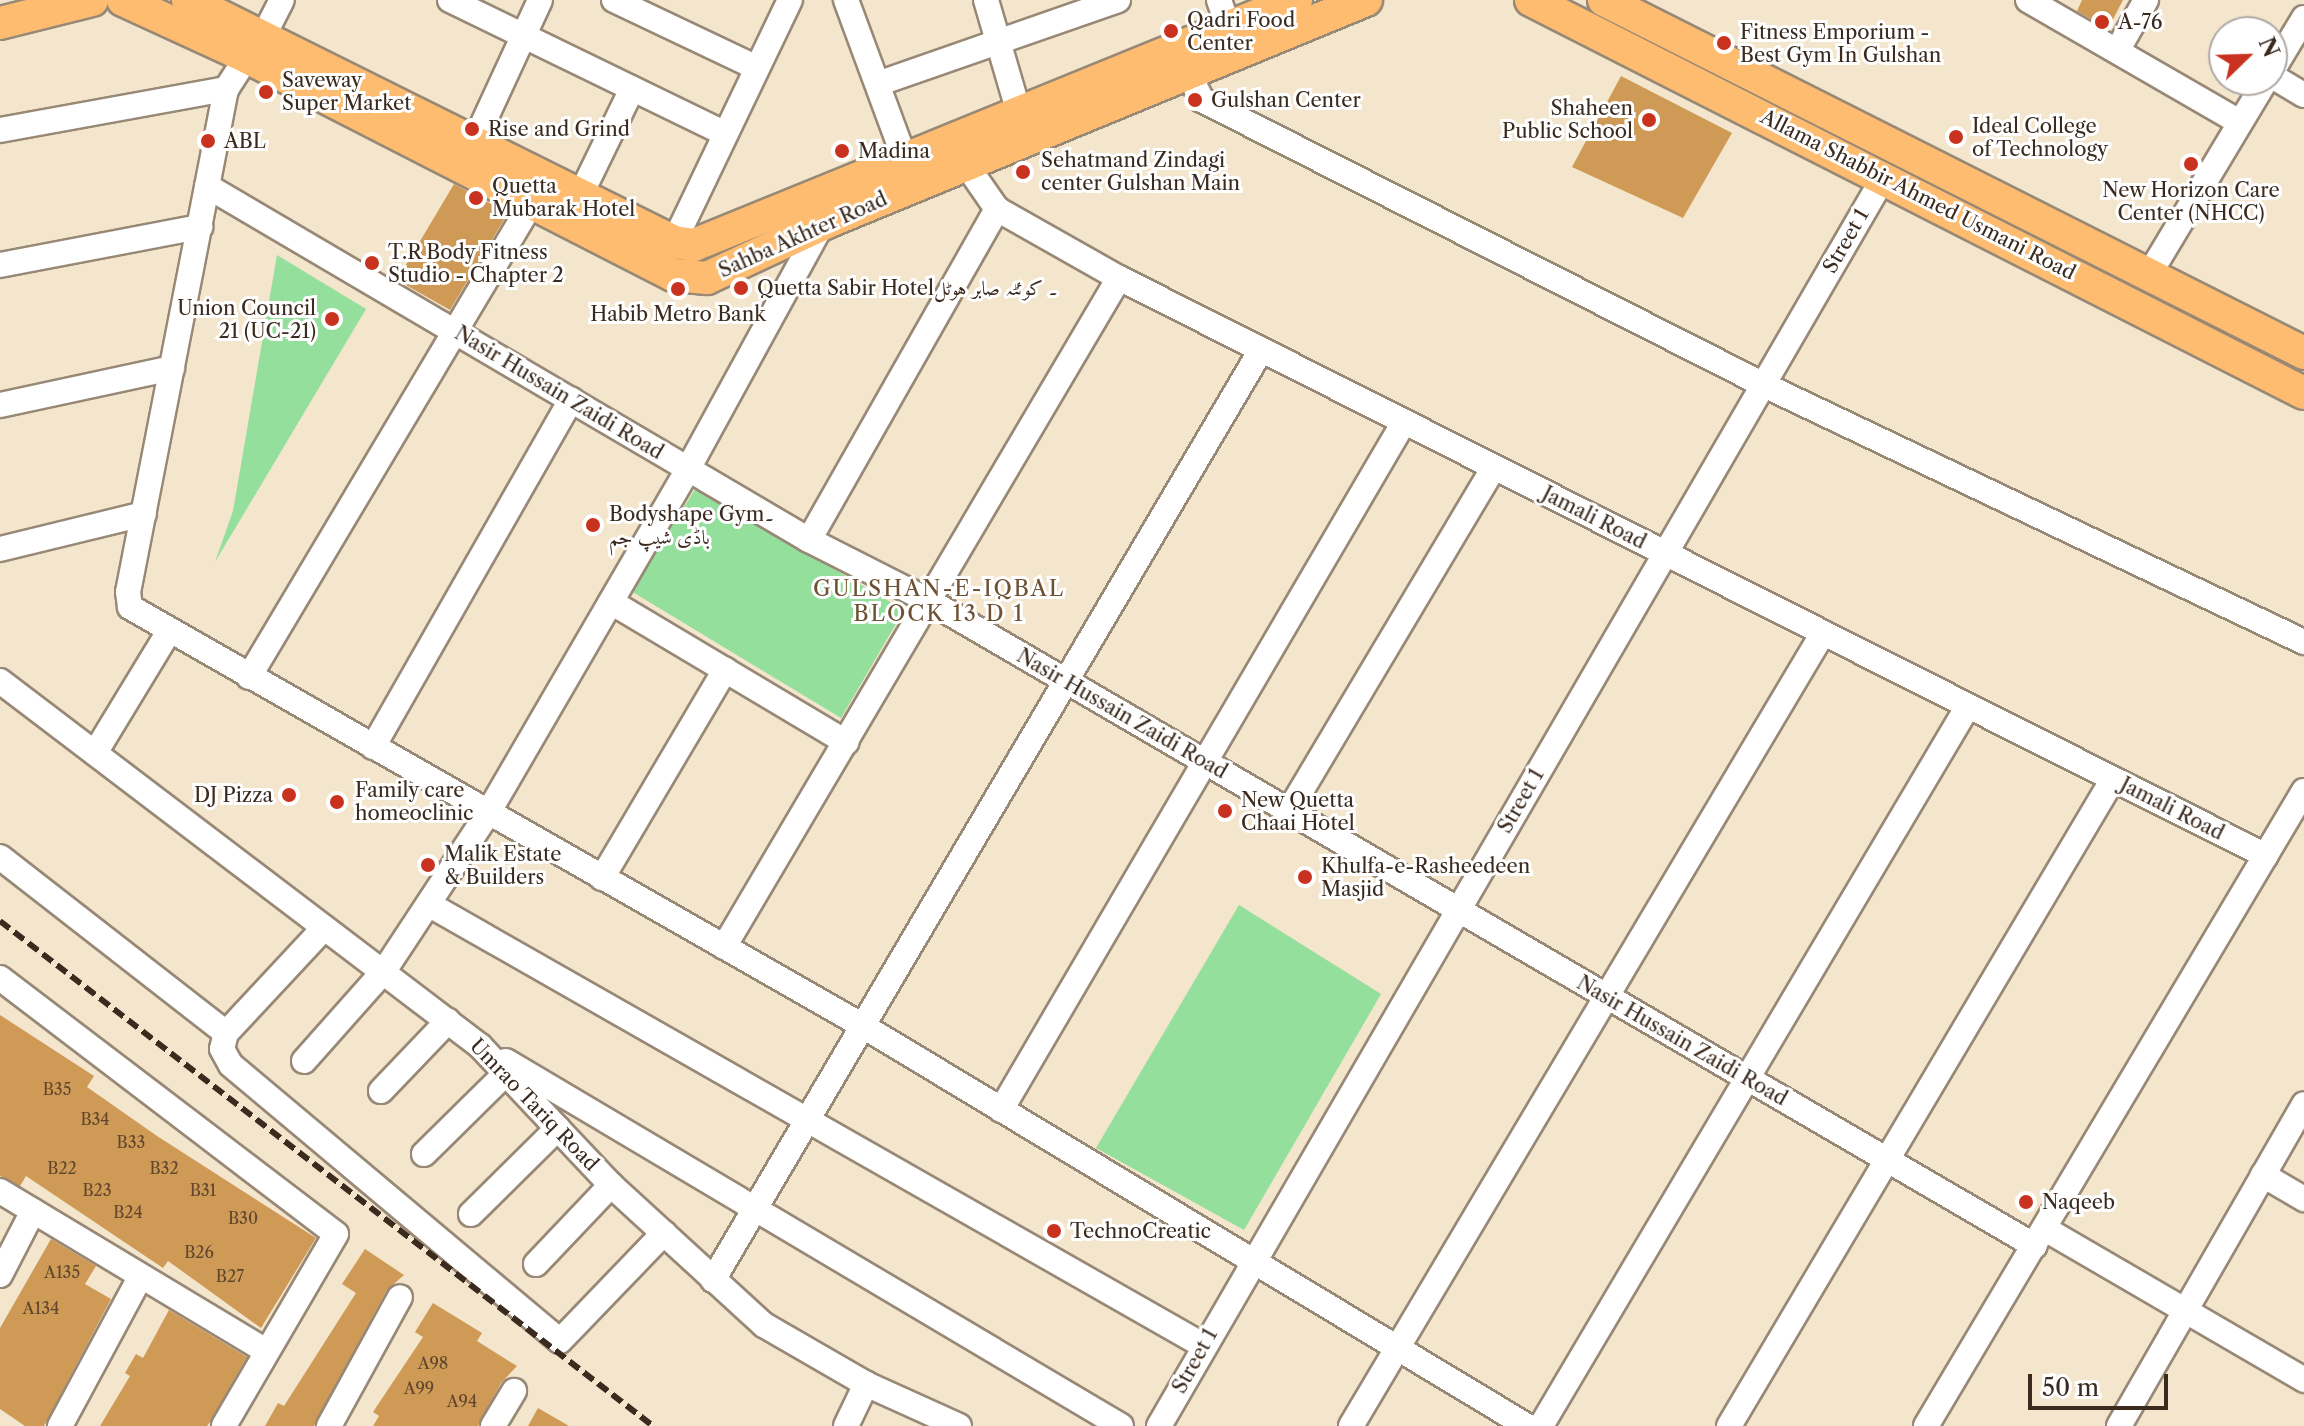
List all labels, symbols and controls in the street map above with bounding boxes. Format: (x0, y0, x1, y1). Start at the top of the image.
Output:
place label: Qadri Food Center (1187, 8, 1295, 55)
place label: A-76 (2118, 10, 2162, 34)
marker: A-76 (2093, 13, 2111, 31)
north arrow (2208, 16, 2288, 96)
place label: Fitness Emporium - Best Gym In Gulshan (1740, 20, 1941, 67)
marker: Qadri Food Center (1162, 22, 1180, 40)
text: N (2253, 33, 2285, 61)
marker: Fitness Emporium - Best Gym In Gulshan (1715, 34, 1733, 52)
place label: Saveway Super Market (282, 68, 412, 115)
marker: Saveway Super Market (257, 83, 275, 101)
place label: Gulshan Center (1211, 88, 1361, 112)
marker: Gulshan Center (1186, 91, 1204, 109)
place label: Shaheen Public School (1502, 96, 1633, 143)
street label: Allama Shabbir Ahmed Usmani Road (1756, 105, 2080, 285)
marker: Shaheen Public School (1640, 111, 1658, 129)
place label: Ideal College of Technology (1972, 114, 2109, 161)
place label: Rise and Grind (488, 117, 630, 141)
marker: Rise and Grind (463, 120, 481, 138)
marker: Ideal College of Technology (1947, 128, 1965, 146)
place label: ABL (224, 129, 266, 153)
marker: ABL (199, 132, 217, 150)
place label: Madina (858, 139, 930, 163)
marker: Madina (833, 142, 851, 160)
place label: Sehatmand Zindagi center Gulshan Main (1041, 148, 1240, 195)
marker: New Horizon Care Center (NHCC) (2180, 153, 2202, 175)
marker: Sehatmand Zindagi center Gulshan Main (1012, 161, 1034, 183)
place label: Quetta Mubarak Hotel (492, 174, 636, 221)
place label: New Horizon Care Center (NHCC) (2102, 178, 2280, 225)
street label: Sahba Akhter Road (714, 187, 892, 283)
marker: Quetta Mubarak Hotel (467, 189, 485, 207)
street label: Street 1 (1818, 205, 1874, 277)
place label: T.R Body Fitness Studio - Chapter 2 (388, 240, 564, 287)
marker: T.R Body Fitness Studio - Chapter 2 (363, 254, 381, 272)
place label: Quetta Sabir Hotel۔ کوئٹہ صابر ہوٹل (757, 276, 1059, 300)
marker: Quetta Sabir Hotel۔ کوئٹہ صابر ہوٹل (732, 279, 750, 297)
marker: Habib Metro Bank (669, 280, 687, 298)
place label: Union Council 21 (UC-21) (177, 296, 316, 343)
place label: Habib Metro Bank (590, 302, 766, 326)
marker: Union Council 21 (UC-21) (323, 310, 341, 328)
street label: Nasir Hussain Zaidi Road (450, 321, 668, 465)
street label: Jamali Road (1538, 482, 1650, 554)
place label: Bodyshape Gym۔ باڈی شیپ جم (609, 502, 774, 549)
marker: Bodyshape Gym۔ باڈی شیپ جم (584, 516, 602, 534)
district label: GULSHAN-E-IQBAL BLOCK 13 D 1 (813, 575, 1065, 626)
street label: Nasir Hussain Zaidi Road (1012, 644, 1232, 784)
street label: Street 1 (1493, 765, 1549, 837)
street label: Jamali Road (2116, 773, 2228, 845)
place label: Family care homeoclinic (355, 778, 473, 825)
place label: DJ Pizza (194, 783, 273, 807)
marker: DJ Pizza (280, 786, 298, 804)
place label: New Quetta Chaai Hotel (1241, 788, 1355, 835)
marker: Family care homeoclinic (326, 791, 348, 813)
marker: New Quetta Chaai Hotel (1216, 802, 1234, 820)
place label: Malik Estate & Builders (444, 842, 562, 889)
place label: Khulfa-e-Rasheedeen Masjid (1321, 854, 1530, 901)
marker: Malik Estate & Builders (419, 856, 437, 874)
marker: Khulfa-e-Rasheedeen Masjid (1296, 868, 1314, 886)
street label: Nasir Hussain Zaidi Road (1572, 971, 1792, 1111)
street label: Umrao Tariq Road (465, 1034, 603, 1176)
house number: B35 (43, 1079, 71, 1099)
house number: B34 (80, 1109, 110, 1129)
house number: B33 (117, 1132, 145, 1152)
house number: B22 (47, 1158, 77, 1178)
house number: B32 (149, 1158, 179, 1178)
house number: B23 (82, 1180, 112, 1200)
house number: B31 (190, 1180, 216, 1200)
place label: Naqeeb (2042, 1190, 2115, 1214)
marker: Naqeeb (2017, 1193, 2035, 1211)
house number: B24 (113, 1202, 143, 1222)
house number: B30 (228, 1208, 258, 1228)
place label: TechnoCreatic (1070, 1219, 1211, 1243)
marker: TechnoCreatic (1045, 1222, 1063, 1240)
house number: B26 (184, 1242, 214, 1262)
house number: A135 (44, 1262, 80, 1282)
house number: B27 (216, 1266, 244, 1286)
house number: A134 (23, 1298, 59, 1318)
street label: Street 1 (1167, 1324, 1223, 1398)
house number: A98 (418, 1353, 448, 1373)
scale bar (2032, 1358, 2172, 1408)
text: 50 m (2042, 1373, 2099, 1402)
house number: A99 (404, 1378, 434, 1398)
house number: A94 (447, 1391, 477, 1411)

